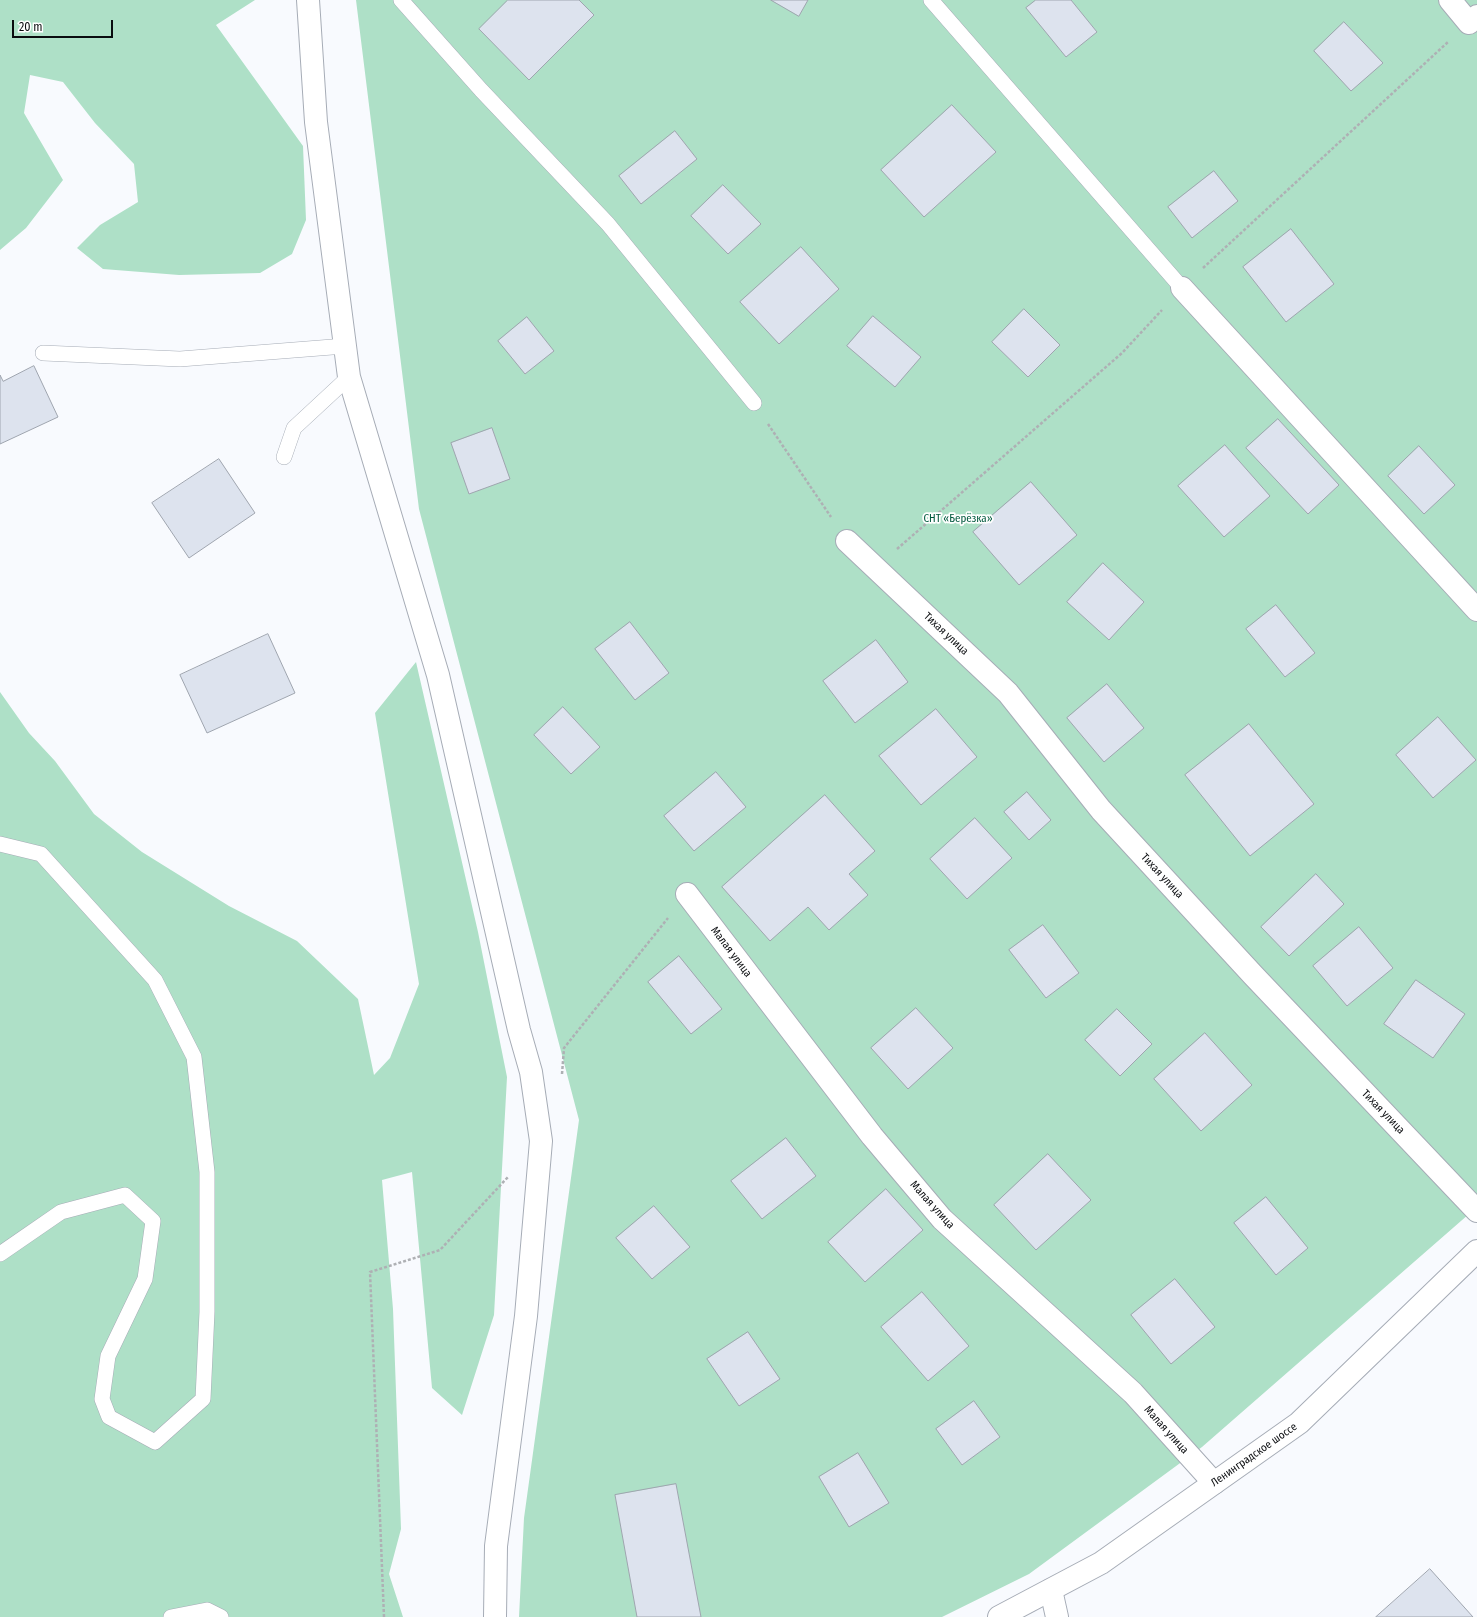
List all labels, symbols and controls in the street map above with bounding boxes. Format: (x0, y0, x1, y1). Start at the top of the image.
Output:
scale bar (14, 12, 115, 38)
text: 20 m (19, 20, 43, 34)
park label: СНТ «Берёзка» (923, 512, 993, 526)
street label: Тихая улица (921, 610, 971, 658)
street label: Тихая улица (1138, 851, 1186, 901)
street label: Малая улица (708, 924, 754, 980)
street label: Тихая улица (1359, 1087, 1407, 1137)
street label: Малая улица (907, 1178, 957, 1232)
street label: Малая улица (1141, 1403, 1191, 1457)
street label: Ленинградское шоссе (1208, 1420, 1300, 1490)

